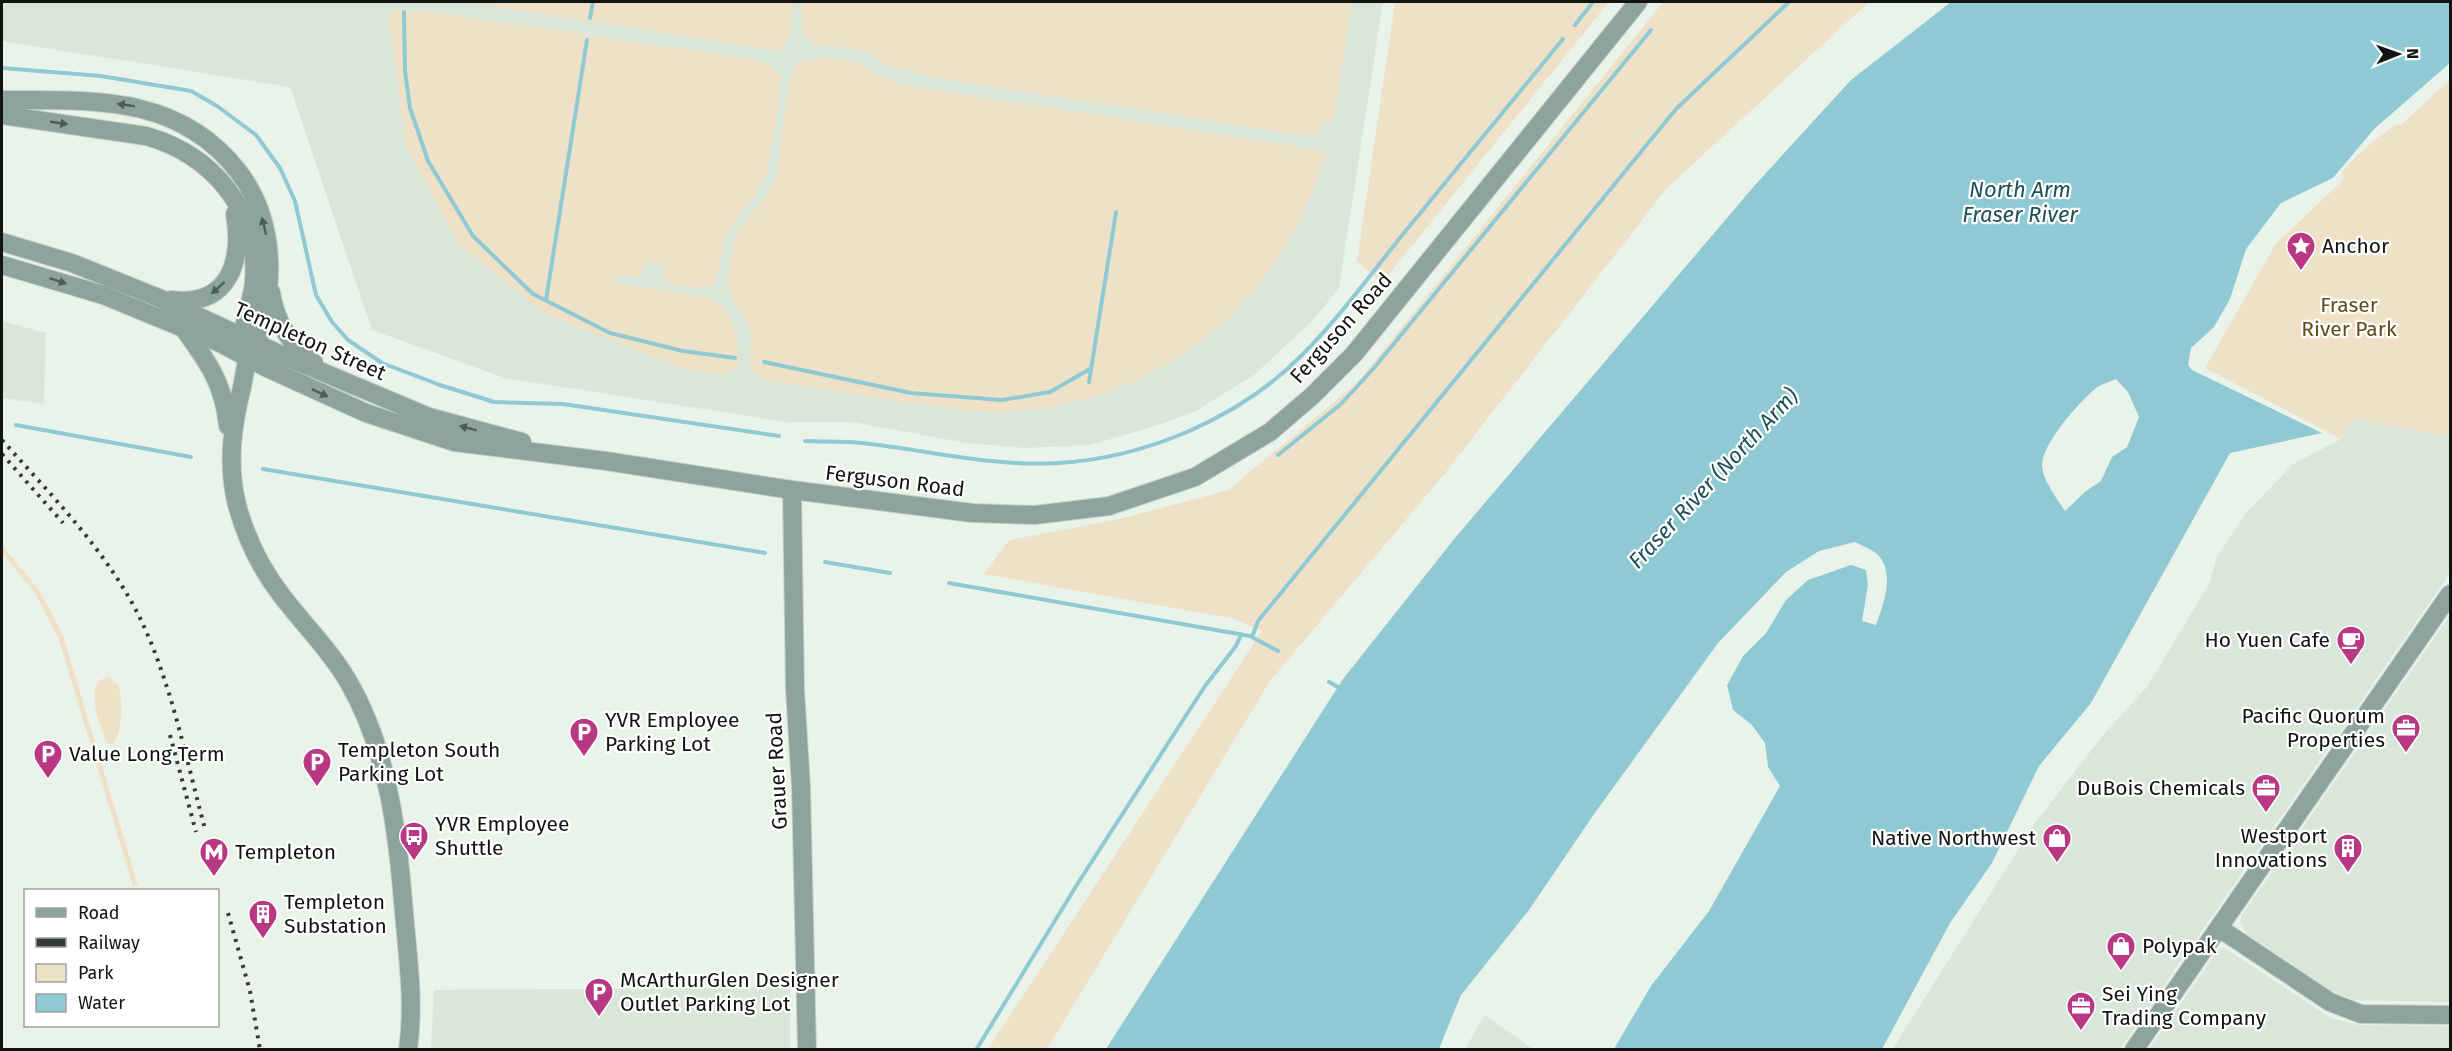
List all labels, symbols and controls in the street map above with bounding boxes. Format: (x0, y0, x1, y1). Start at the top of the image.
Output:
north arrow (2368, 24, 2428, 84)
text: N (2403, 48, 2422, 59)
one-way arrow (116, 100, 135, 109)
one-way arrow (50, 119, 69, 128)
water label: North Arm Fraser River (1962, 176, 2078, 228)
one-way arrow (259, 217, 268, 235)
place icon: Anchor (2285, 230, 2317, 272)
place label: Anchor (2322, 233, 2389, 259)
street label: Ferguson Road (1284, 267, 1398, 389)
one-way arrow (49, 277, 67, 286)
one-way arrow (210, 281, 225, 295)
park label: Fraser River Park (2301, 292, 2397, 342)
street label: Templeton Street (230, 296, 390, 386)
water label: Fraser River (North Arm) (1623, 383, 1804, 574)
one-way arrow (312, 388, 329, 397)
one-way arrow (459, 423, 477, 432)
street label: Ferguson Road (824, 460, 966, 502)
cafe icon: Ho Yuen Cafe (2335, 624, 2367, 666)
place label: Ho Yuen Cafe (2205, 627, 2330, 653)
place label: Pacific Quorum Properties (2242, 703, 2385, 753)
place label: YVR Employee Parking Lot (605, 707, 739, 757)
street label: Grauer Road (761, 711, 793, 831)
office icon: Pacific Quorum Properties (2390, 712, 2422, 754)
parking icon: YVR Employee Parking Lot (568, 716, 600, 758)
place label: Templeton South Parking Lot (338, 737, 500, 787)
parking icon: Value Long Term (32, 738, 64, 780)
place label: Value Long Term (69, 741, 225, 767)
parking icon: Templeton South Parking Lot (301, 746, 333, 788)
office icon: DuBois Chemicals (2250, 772, 2282, 814)
place label: DuBois Chemicals (2077, 775, 2245, 801)
place label: YVR Employee Shuttle (435, 811, 569, 861)
bus stop icon: YVR Employee Shuttle (398, 820, 430, 862)
shop icon: Native Northwest (2041, 822, 2073, 864)
place label: Westport Innovations (2215, 823, 2327, 873)
place label: Native Northwest (1871, 825, 2036, 851)
building icon: Westport Innovations (2332, 832, 2364, 874)
metro station icon: Templeton (198, 836, 230, 878)
place label: Templeton (235, 839, 336, 865)
legend (24, 889, 219, 1027)
place label: Templeton Substation (284, 889, 387, 939)
building icon: Templeton Substation (247, 898, 279, 940)
text: Road (78, 902, 120, 924)
shop icon: Polypak (2105, 930, 2137, 972)
text: Railway (78, 932, 140, 954)
place label: Polypak (2142, 933, 2217, 959)
text: Park (78, 962, 114, 984)
place label: McArthurGlen Designer Outlet Parking Lot (620, 967, 839, 1017)
parking icon: McArthurGlen Designer Outlet Parking Lot (583, 976, 615, 1018)
place label: Sei Ying Trading Company (2102, 981, 2267, 1031)
office icon: Sei Ying Trading Company (2065, 990, 2097, 1032)
text: Water (78, 992, 125, 1014)

